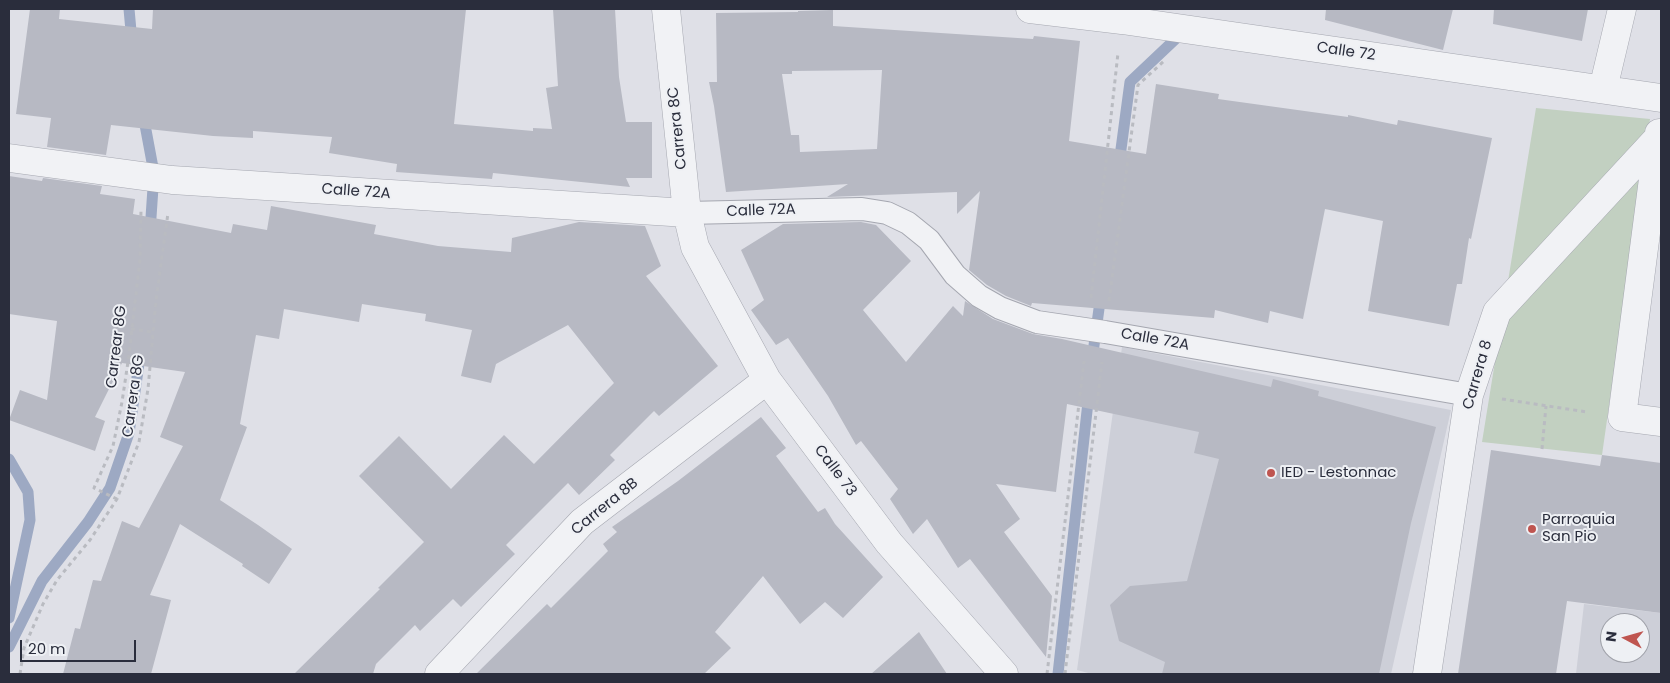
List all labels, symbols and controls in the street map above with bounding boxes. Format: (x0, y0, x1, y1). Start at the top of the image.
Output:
street label: Calle 72 (1315, 39, 1377, 65)
street label: Carrera 8C (665, 86, 691, 170)
street label: Calle 72A (321, 181, 391, 203)
street label: Calle 72A (726, 201, 796, 221)
street label: Carrear 8G (103, 305, 131, 389)
street label: Calle 72A (1119, 325, 1191, 355)
street label: Carrera 8 (1460, 338, 1496, 412)
street label: Carrera 8G (119, 354, 149, 438)
street label: Calle 73 (810, 442, 860, 500)
place label: IED - Lestonnac (1281, 464, 1396, 482)
marker: IED - Lestonnac (1265, 467, 1277, 479)
street label: Carrera 8B (568, 475, 642, 539)
place label: Parroquia San Pio (1542, 511, 1615, 546)
marker: Parroquia San Pio (1526, 523, 1538, 535)
north arrow (1600, 613, 1650, 663)
scale bar (22, 630, 139, 662)
text: N (1601, 630, 1622, 643)
text: 20 m (28, 638, 66, 659)

